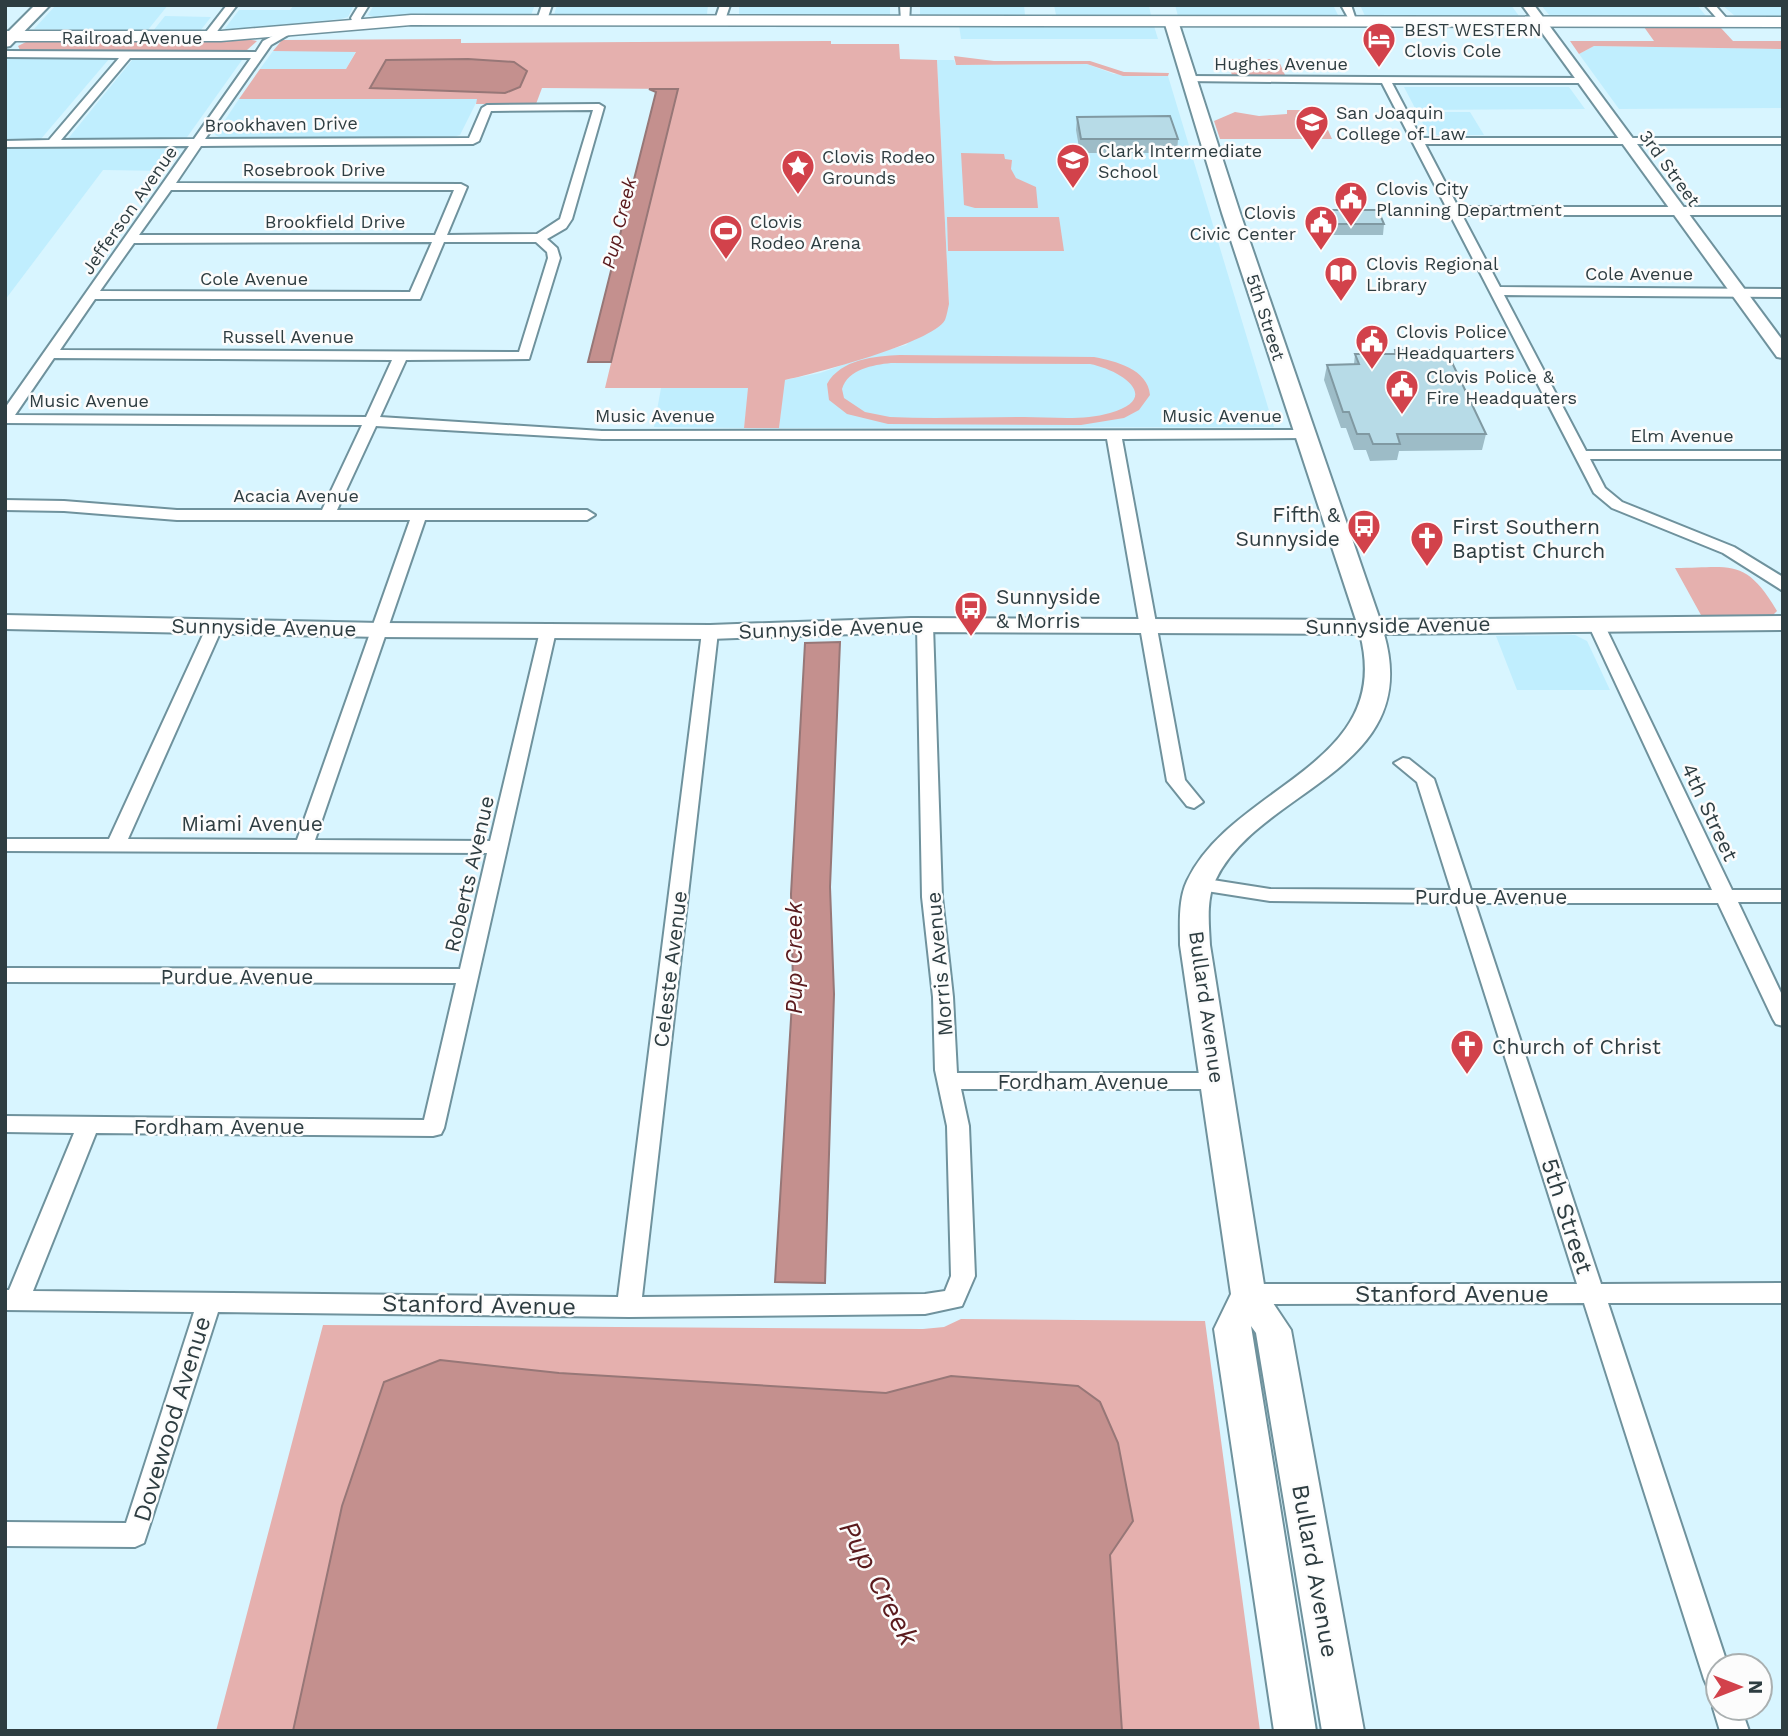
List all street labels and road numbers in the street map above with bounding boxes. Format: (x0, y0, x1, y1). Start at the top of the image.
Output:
street label: Railroad Avenue (62, 27, 202, 48)
street label: Hughes Avenue (1214, 53, 1348, 74)
street label: Brookhaven Drive (204, 112, 358, 136)
street label: 3rd Street (1635, 126, 1705, 211)
street label: Jefferson Avenue (77, 142, 181, 278)
street label: Rosebrook Drive (243, 159, 386, 180)
street label: Brookfield Drive (265, 211, 405, 232)
street label: Cole Avenue (1585, 263, 1693, 284)
street label: Cole Avenue (200, 268, 308, 289)
street label: 5th Street (1242, 271, 1290, 363)
street label: Russell Avenue (222, 326, 354, 347)
street label: Music Avenue (29, 390, 149, 411)
street label: Music Avenue (595, 405, 715, 426)
street label: Music Avenue (1162, 405, 1282, 426)
street label: Elm Avenue (1630, 425, 1734, 446)
street label: Acacia Avenue (233, 485, 359, 506)
street label: Sunnyside Avenue (1305, 611, 1491, 639)
street label: Sunnyside Avenue (738, 612, 924, 644)
street label: Sunnyside Avenue (171, 613, 357, 641)
street label: 4th Street (1676, 759, 1744, 865)
street label: Roberts Avenue (439, 793, 499, 955)
street label: Miami Avenue (181, 811, 323, 836)
street label: Purdue Avenue (1415, 884, 1567, 909)
street label: Celeste Avenue (648, 889, 692, 1049)
street label: Morris Avenue (920, 891, 958, 1037)
street label: Bullard Avenue (1184, 929, 1230, 1085)
street label: Purdue Avenue (161, 964, 313, 989)
street label: Fordham Avenue (997, 1069, 1169, 1094)
street label: Fordham Avenue (133, 1114, 305, 1139)
street label: 5th Street (1535, 1155, 1599, 1277)
street label: Stanford Avenue (1355, 1280, 1549, 1308)
street label: Stanford Avenue (382, 1289, 576, 1321)
street label: Dovewood Avenue (127, 1313, 217, 1525)
street label: Bullard Avenue (1286, 1482, 1344, 1660)

